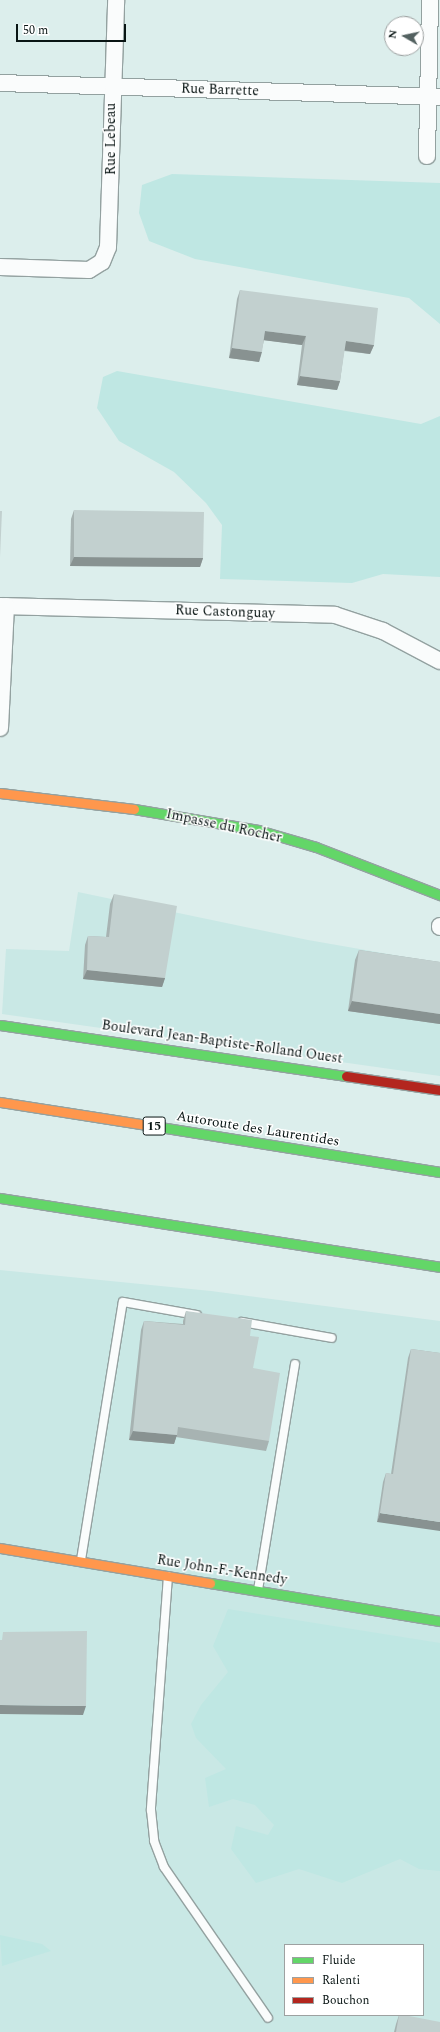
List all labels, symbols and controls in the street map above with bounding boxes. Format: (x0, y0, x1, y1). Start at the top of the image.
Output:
scale bar (18, 16, 128, 42)
north arrow (384, 16, 424, 56)
text: 50 m (23, 21, 48, 40)
text: N (384, 28, 402, 40)
street label: Rue Barrette (181, 80, 259, 100)
street label: Rue Lebeau (103, 103, 119, 175)
street label: Rue Castonguay (175, 602, 275, 622)
street label: Impasse du Rocher (165, 806, 283, 846)
street label: Boulevard Jean-Baptiste-Rolland Ouest (101, 1017, 343, 1067)
street label: Autoroute des Laurentides (175, 1108, 341, 1150)
road number: 15 (142, 1115, 166, 1137)
street label: Rue John-F.-Kennedy (156, 1551, 288, 1589)
legend (284, 1944, 424, 2016)
text: Fluide (322, 1951, 356, 1970)
text: Ralenti (322, 1971, 360, 1990)
text: Bouchon (322, 1991, 369, 2010)

